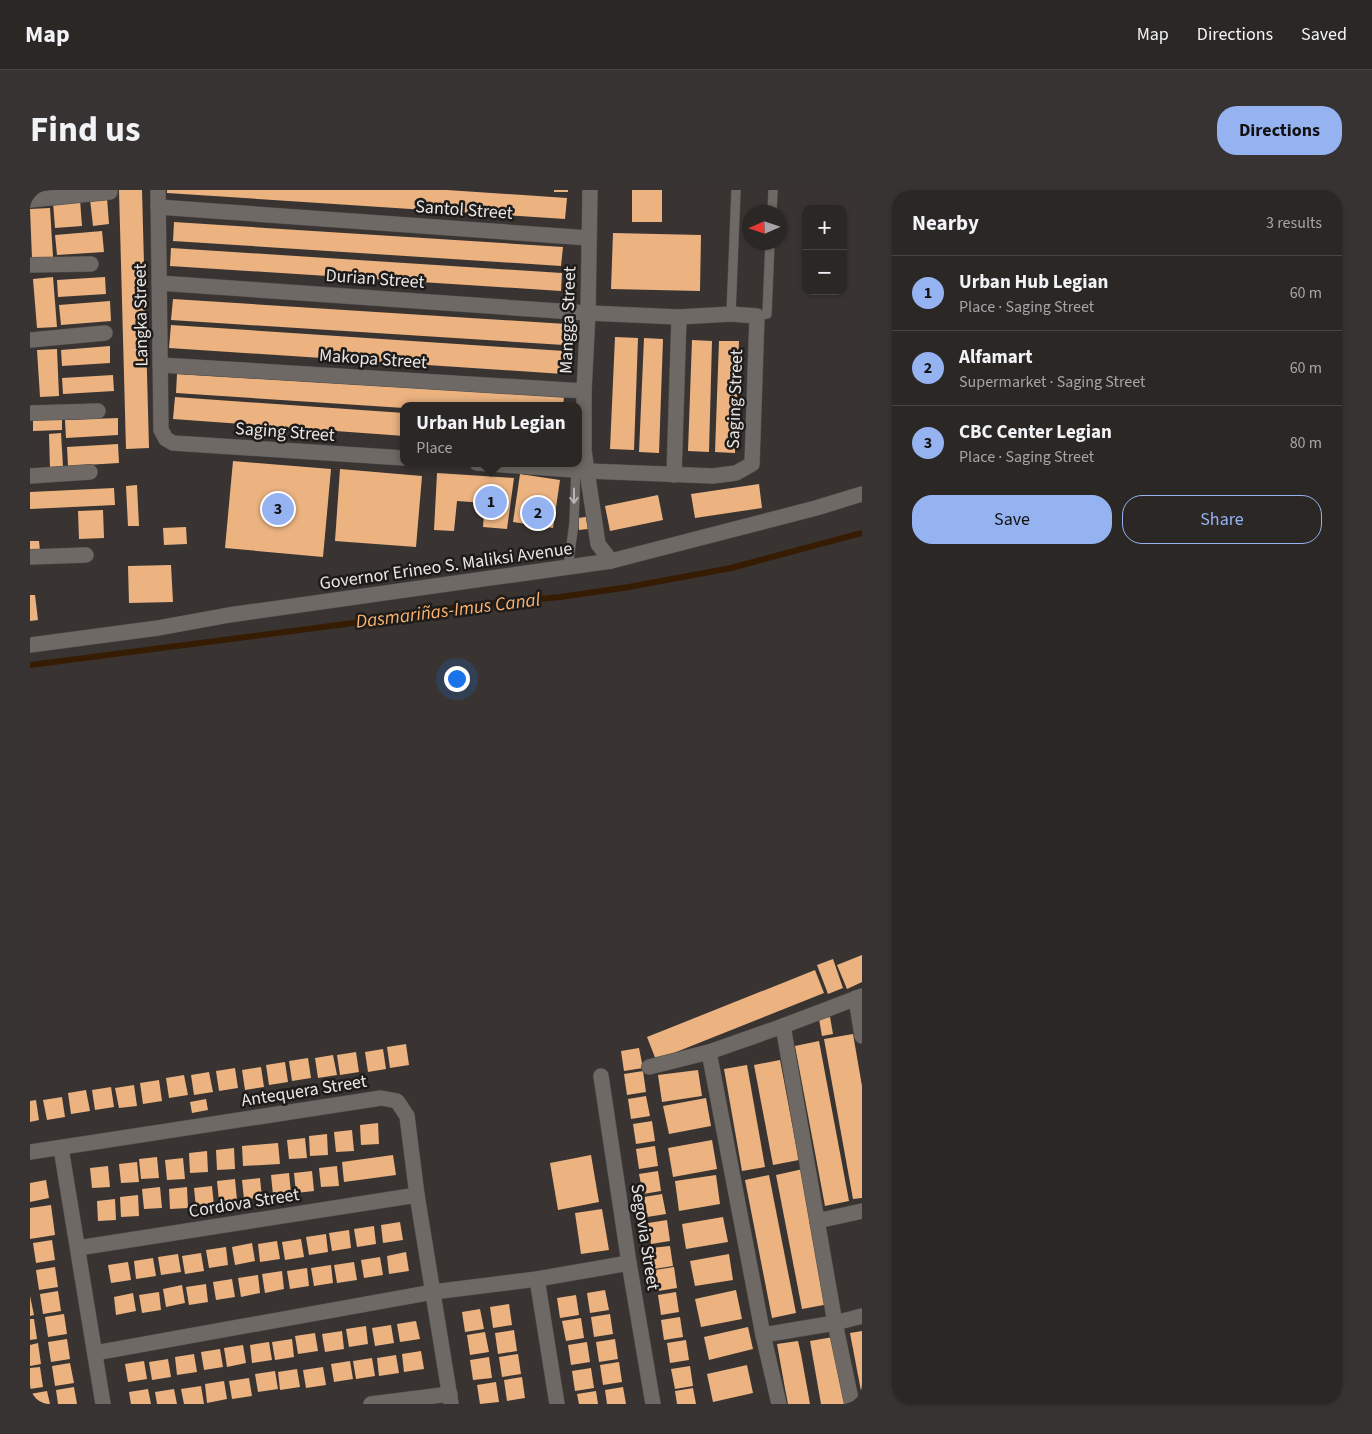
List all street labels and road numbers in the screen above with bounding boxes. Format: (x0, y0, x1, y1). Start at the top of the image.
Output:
street label: Santol Street (415, 194, 513, 226)
street label: Langka Street (128, 263, 154, 367)
street label: Durian Street (325, 263, 425, 295)
street label: Mangga Street (554, 266, 582, 374)
street label: Makopa Street (318, 343, 428, 375)
street label: Saging Street (721, 349, 749, 449)
street label: Saging Street (234, 416, 336, 448)
street label: Governor Erineo S. Maliksi Avenue (318, 536, 574, 596)
street label: Antequera Street (239, 1069, 369, 1113)
street label: Cordova Street (187, 1182, 301, 1224)
street label: Segovia Street (624, 1182, 666, 1292)

